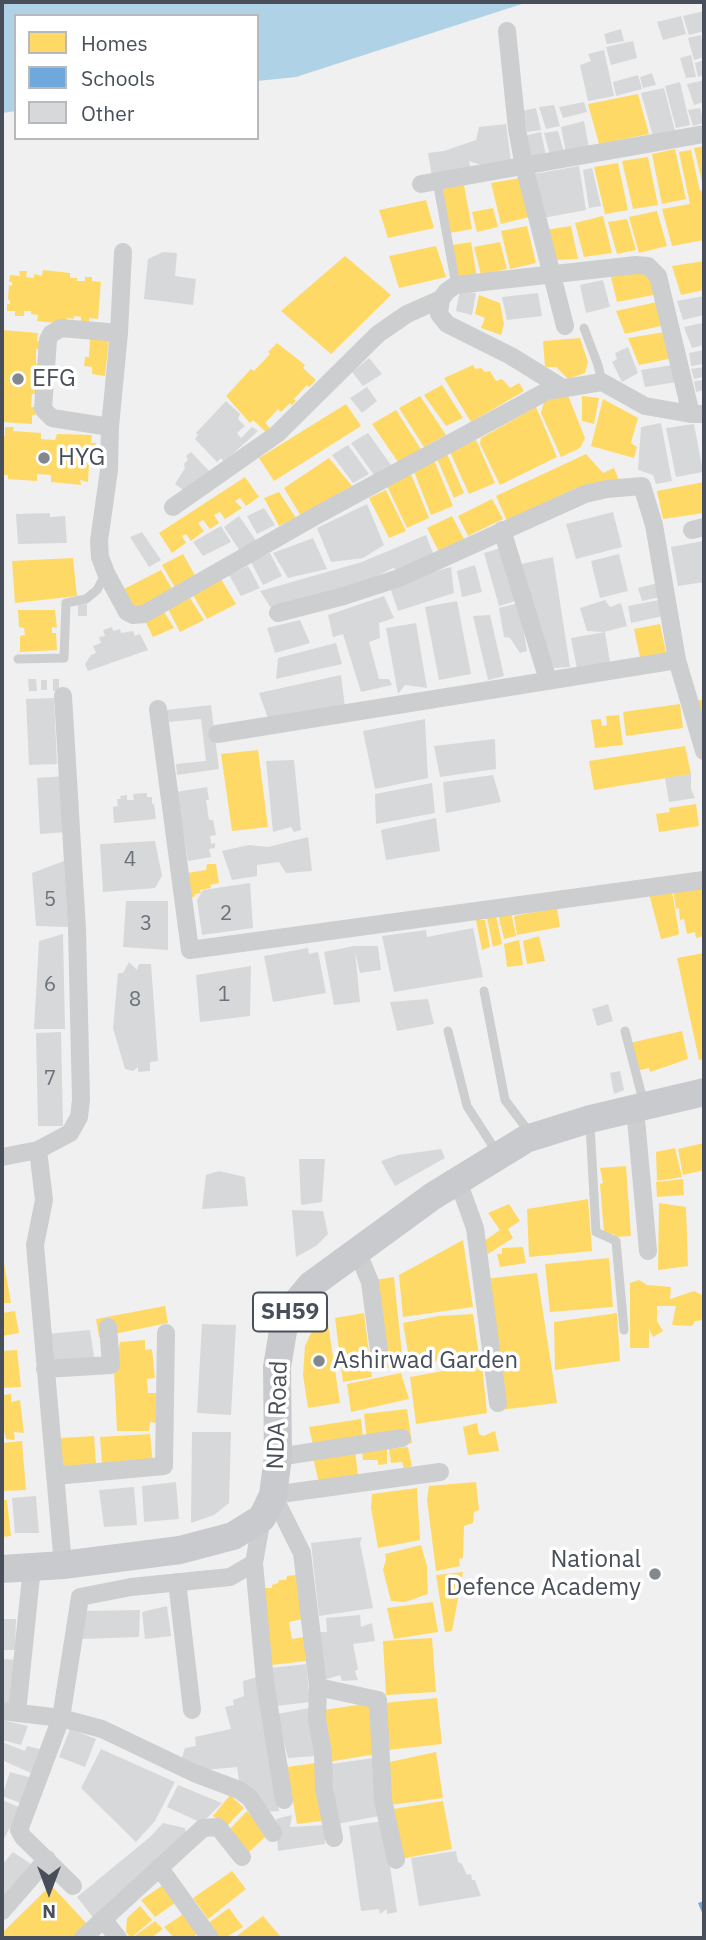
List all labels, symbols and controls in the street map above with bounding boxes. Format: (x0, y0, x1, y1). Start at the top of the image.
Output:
legend (14, 14, 259, 140)
text: Homes (81, 29, 148, 57)
text: Schools (81, 64, 155, 92)
text: Other (81, 99, 134, 127)
place label: EFG (32, 365, 76, 393)
marker: EFG (10, 371, 26, 387)
place label: HYG (58, 444, 105, 472)
marker: HYG (36, 450, 52, 466)
house number: 4 (124, 847, 136, 873)
house number: 5 (44, 887, 56, 913)
house number: 2 (220, 901, 232, 927)
house number: 3 (140, 911, 152, 937)
house number: 6 (44, 972, 56, 998)
house number: 1 (218, 982, 230, 1008)
house number: 8 (129, 987, 141, 1013)
house number: 7 (44, 1066, 56, 1092)
road number: SH59 (253, 1292, 327, 1331)
place label: Ashirwad Garden (333, 1347, 518, 1375)
marker: Ashirwad Garden (311, 1353, 327, 1369)
street label: NDA Road (262, 1360, 294, 1470)
place label: National Defence Academy (446, 1546, 641, 1602)
marker: National Defence Academy (647, 1566, 663, 1582)
north arrow (14, 1856, 84, 1926)
text: N (42, 1900, 56, 1924)

